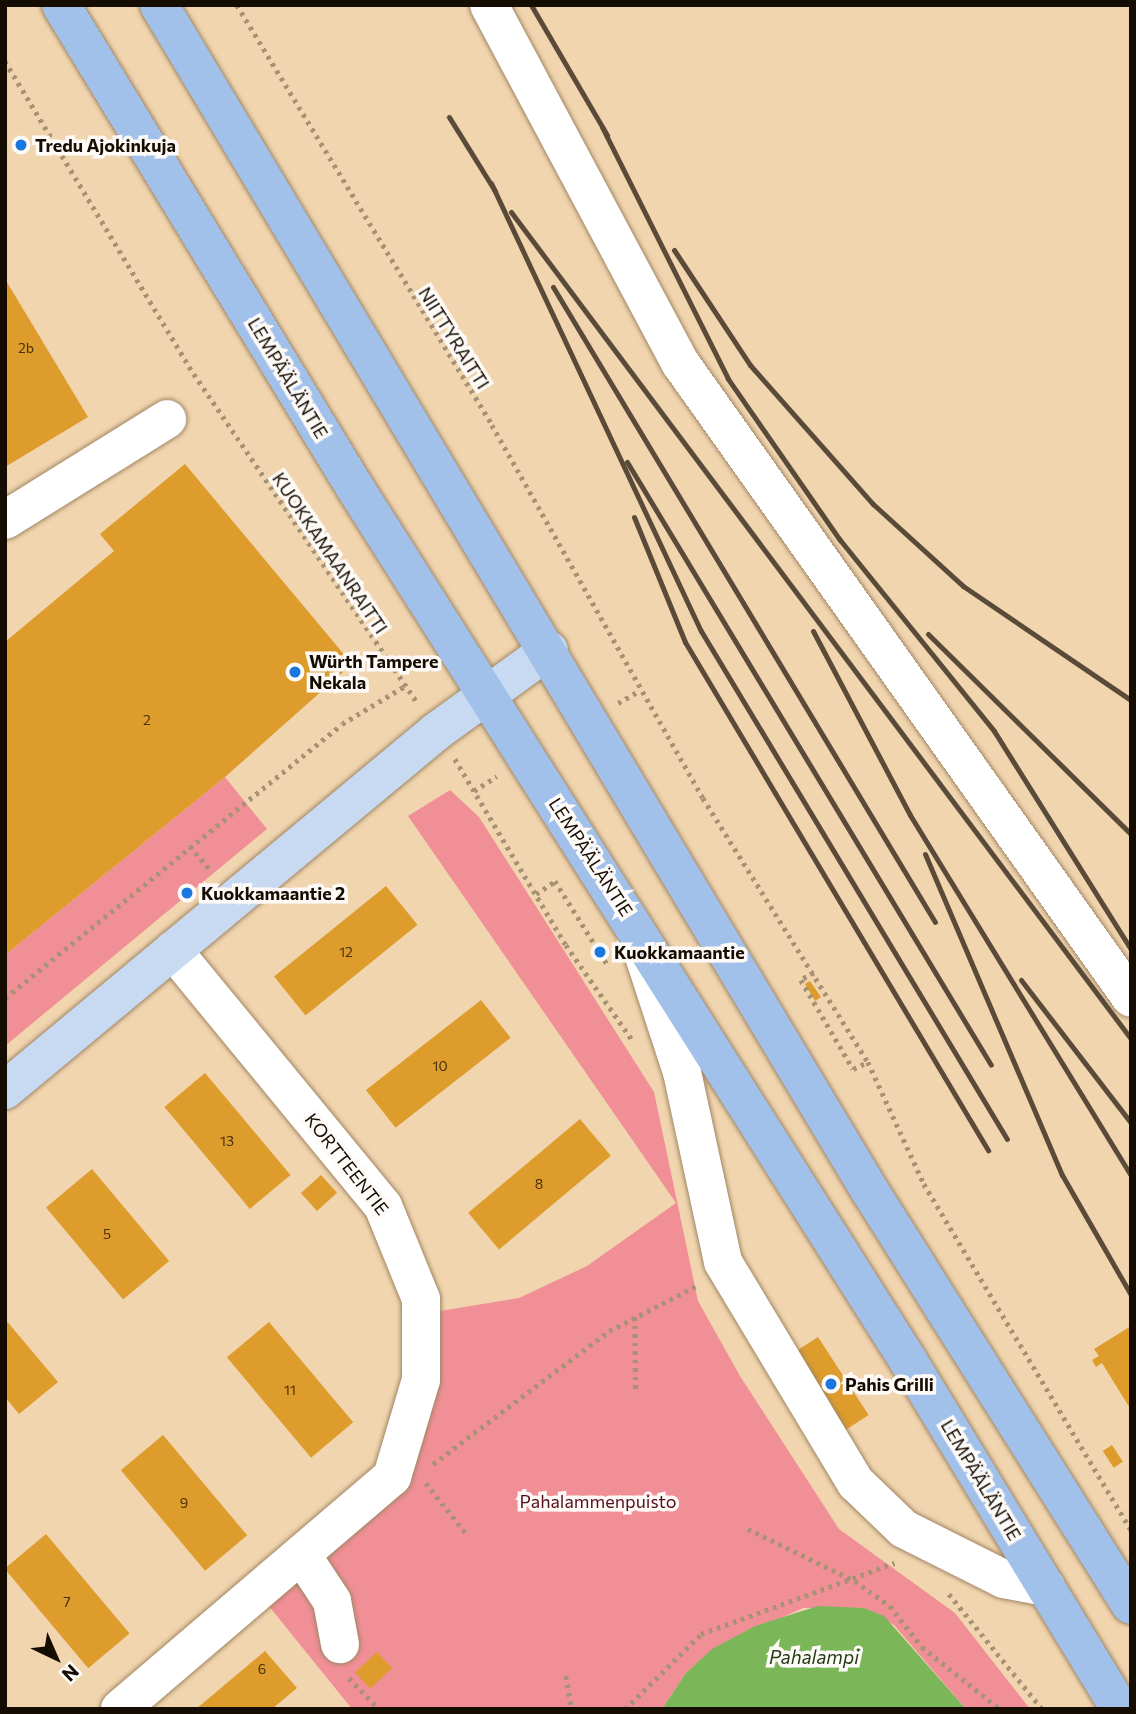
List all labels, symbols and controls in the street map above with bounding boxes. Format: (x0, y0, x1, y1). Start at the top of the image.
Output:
place label: Tredu Ajokinkuja (35, 134, 176, 156)
marker: Tredu Ajokinkuja (13, 137, 29, 153)
street label: NIITTYRAITTI (414, 283, 494, 393)
street label: LEMPÄÄLÄNTIE (243, 314, 333, 442)
house number: 2b (18, 340, 34, 356)
street label: KUOKKAMAANRAITTI (268, 468, 392, 638)
place label: Würth Tampere Nekala (309, 651, 438, 694)
marker: Würth Tampere Nekala (287, 664, 303, 680)
house number: 2 (143, 712, 151, 728)
street label: LEMPÄÄLÄNTIE (545, 794, 637, 920)
place label: Kuokkamaantie 2 (201, 882, 345, 904)
marker: Kuokkamaantie 2 (179, 885, 195, 901)
place label: Kuokkamaantie (614, 941, 745, 963)
house number: 12 (339, 944, 353, 960)
marker: Kuokkamaantie (592, 944, 608, 960)
house number: 10 (432, 1058, 448, 1074)
street label: KORTTEENTIE (301, 1109, 393, 1219)
house number: 13 (220, 1133, 234, 1149)
house number: 8 (535, 1176, 543, 1192)
house number: 5 (103, 1226, 111, 1242)
place label: Pahis Grilli (845, 1373, 934, 1395)
marker: Pahis Grilli (823, 1376, 839, 1392)
house number: 11 (284, 1382, 296, 1398)
street label: LEMPÄÄLÄNTIE (936, 1416, 1026, 1544)
park label: Pahalammenpuisto (519, 1490, 677, 1512)
house number: 9 (180, 1495, 188, 1511)
house number: 7 (63, 1594, 71, 1610)
north arrow (21, 1623, 91, 1693)
water label: Pahalampi (769, 1646, 859, 1668)
text: N (58, 1660, 84, 1687)
house number: 6 (258, 1661, 266, 1677)

